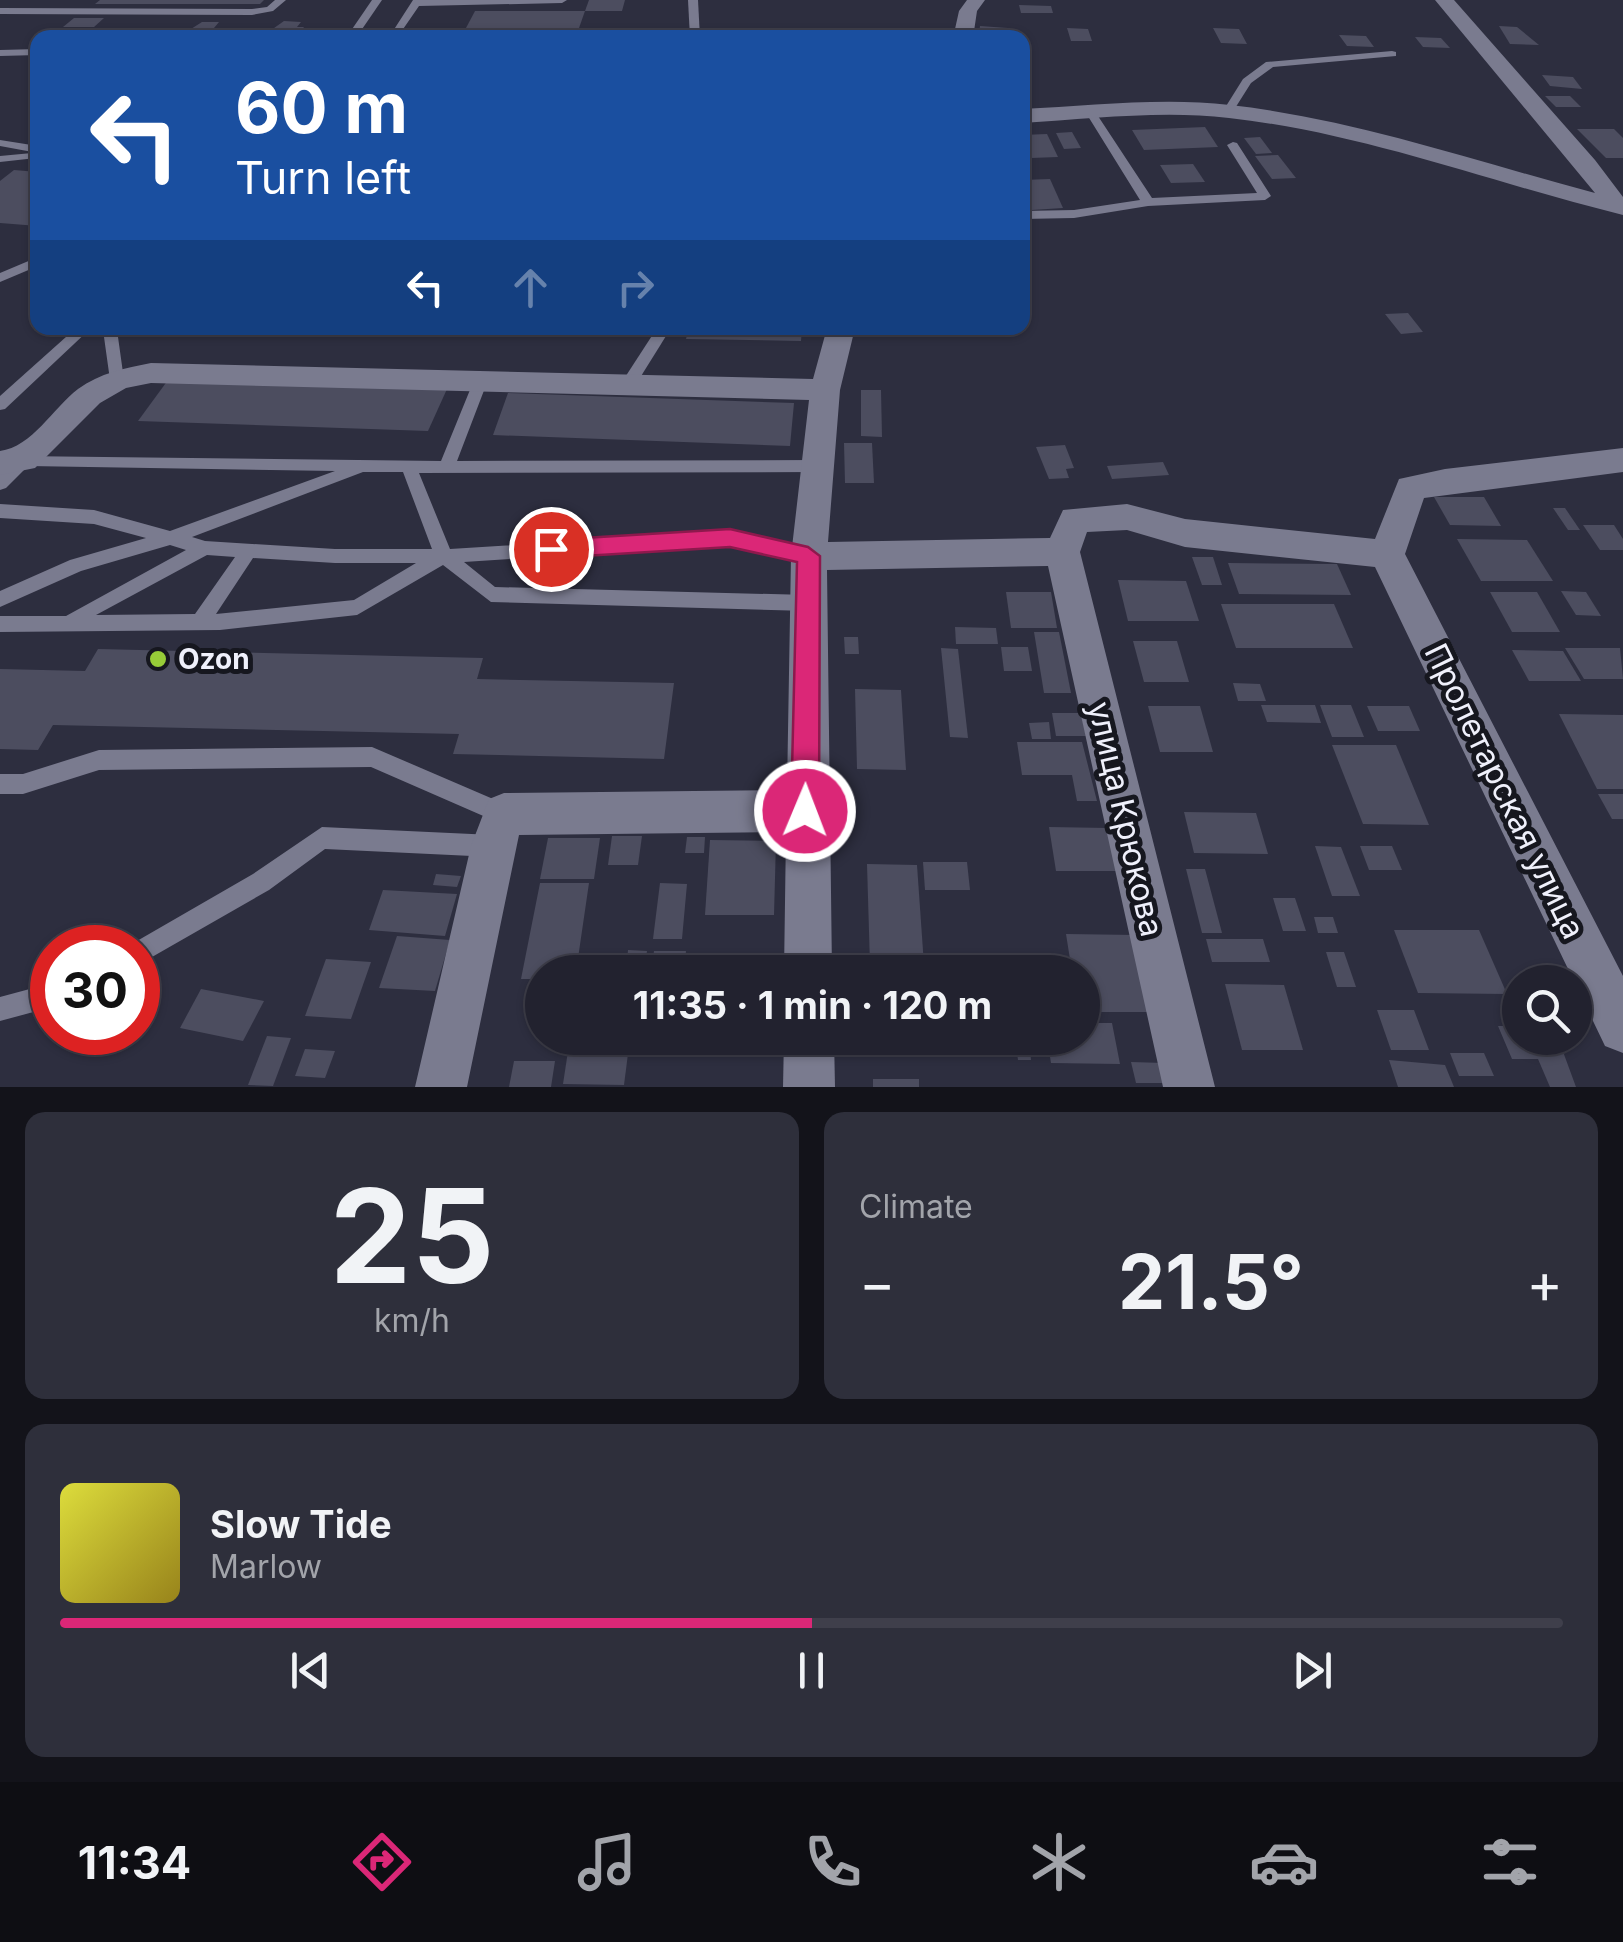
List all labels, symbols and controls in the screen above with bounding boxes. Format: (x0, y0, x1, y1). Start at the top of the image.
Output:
text: 60 m (235, 65, 408, 150)
icon: left (70, 70, 200, 200)
text: Turn left (235, 150, 411, 205)
icon: left (398, 260, 453, 315)
icon: ahead (503, 260, 558, 315)
icon: right (608, 260, 663, 315)
pin (509, 507, 594, 592)
icon: arrive (524, 522, 579, 577)
street label: Пролетарская улица (1417, 637, 1593, 945)
place label: Ozon (178, 642, 250, 676)
marker: Ozon (147, 648, 169, 670)
street label: улица Крюкова (1080, 698, 1172, 940)
position arrow (753, 759, 857, 863)
speed limit sign: 30 (30, 925, 160, 1055)
map controls (1502, 965, 1592, 1055)
button: search (1502, 965, 1592, 1055)
text: 11:35 · 1 min · 120 m (633, 982, 992, 1028)
text: 25 (330, 1157, 494, 1314)
text: Climate (859, 1187, 973, 1226)
text: 21.5° (1118, 1236, 1304, 1327)
text: − (859, 1250, 895, 1316)
text: + (1527, 1250, 1563, 1316)
text: km/h (374, 1301, 450, 1340)
text: Slow Tide (210, 1501, 392, 1547)
text: Marlow (210, 1547, 322, 1586)
icon: previous (283, 1643, 338, 1698)
icon: pause (784, 1643, 839, 1698)
icon: next (1285, 1643, 1340, 1698)
icon: directions (347, 1827, 417, 1897)
icon: music (572, 1827, 642, 1897)
icon: phone (798, 1827, 868, 1897)
icon: climate (1024, 1827, 1094, 1897)
icon: car (1249, 1827, 1319, 1897)
icon: filters (1475, 1827, 1545, 1897)
text: 11:34 (78, 1835, 191, 1890)

